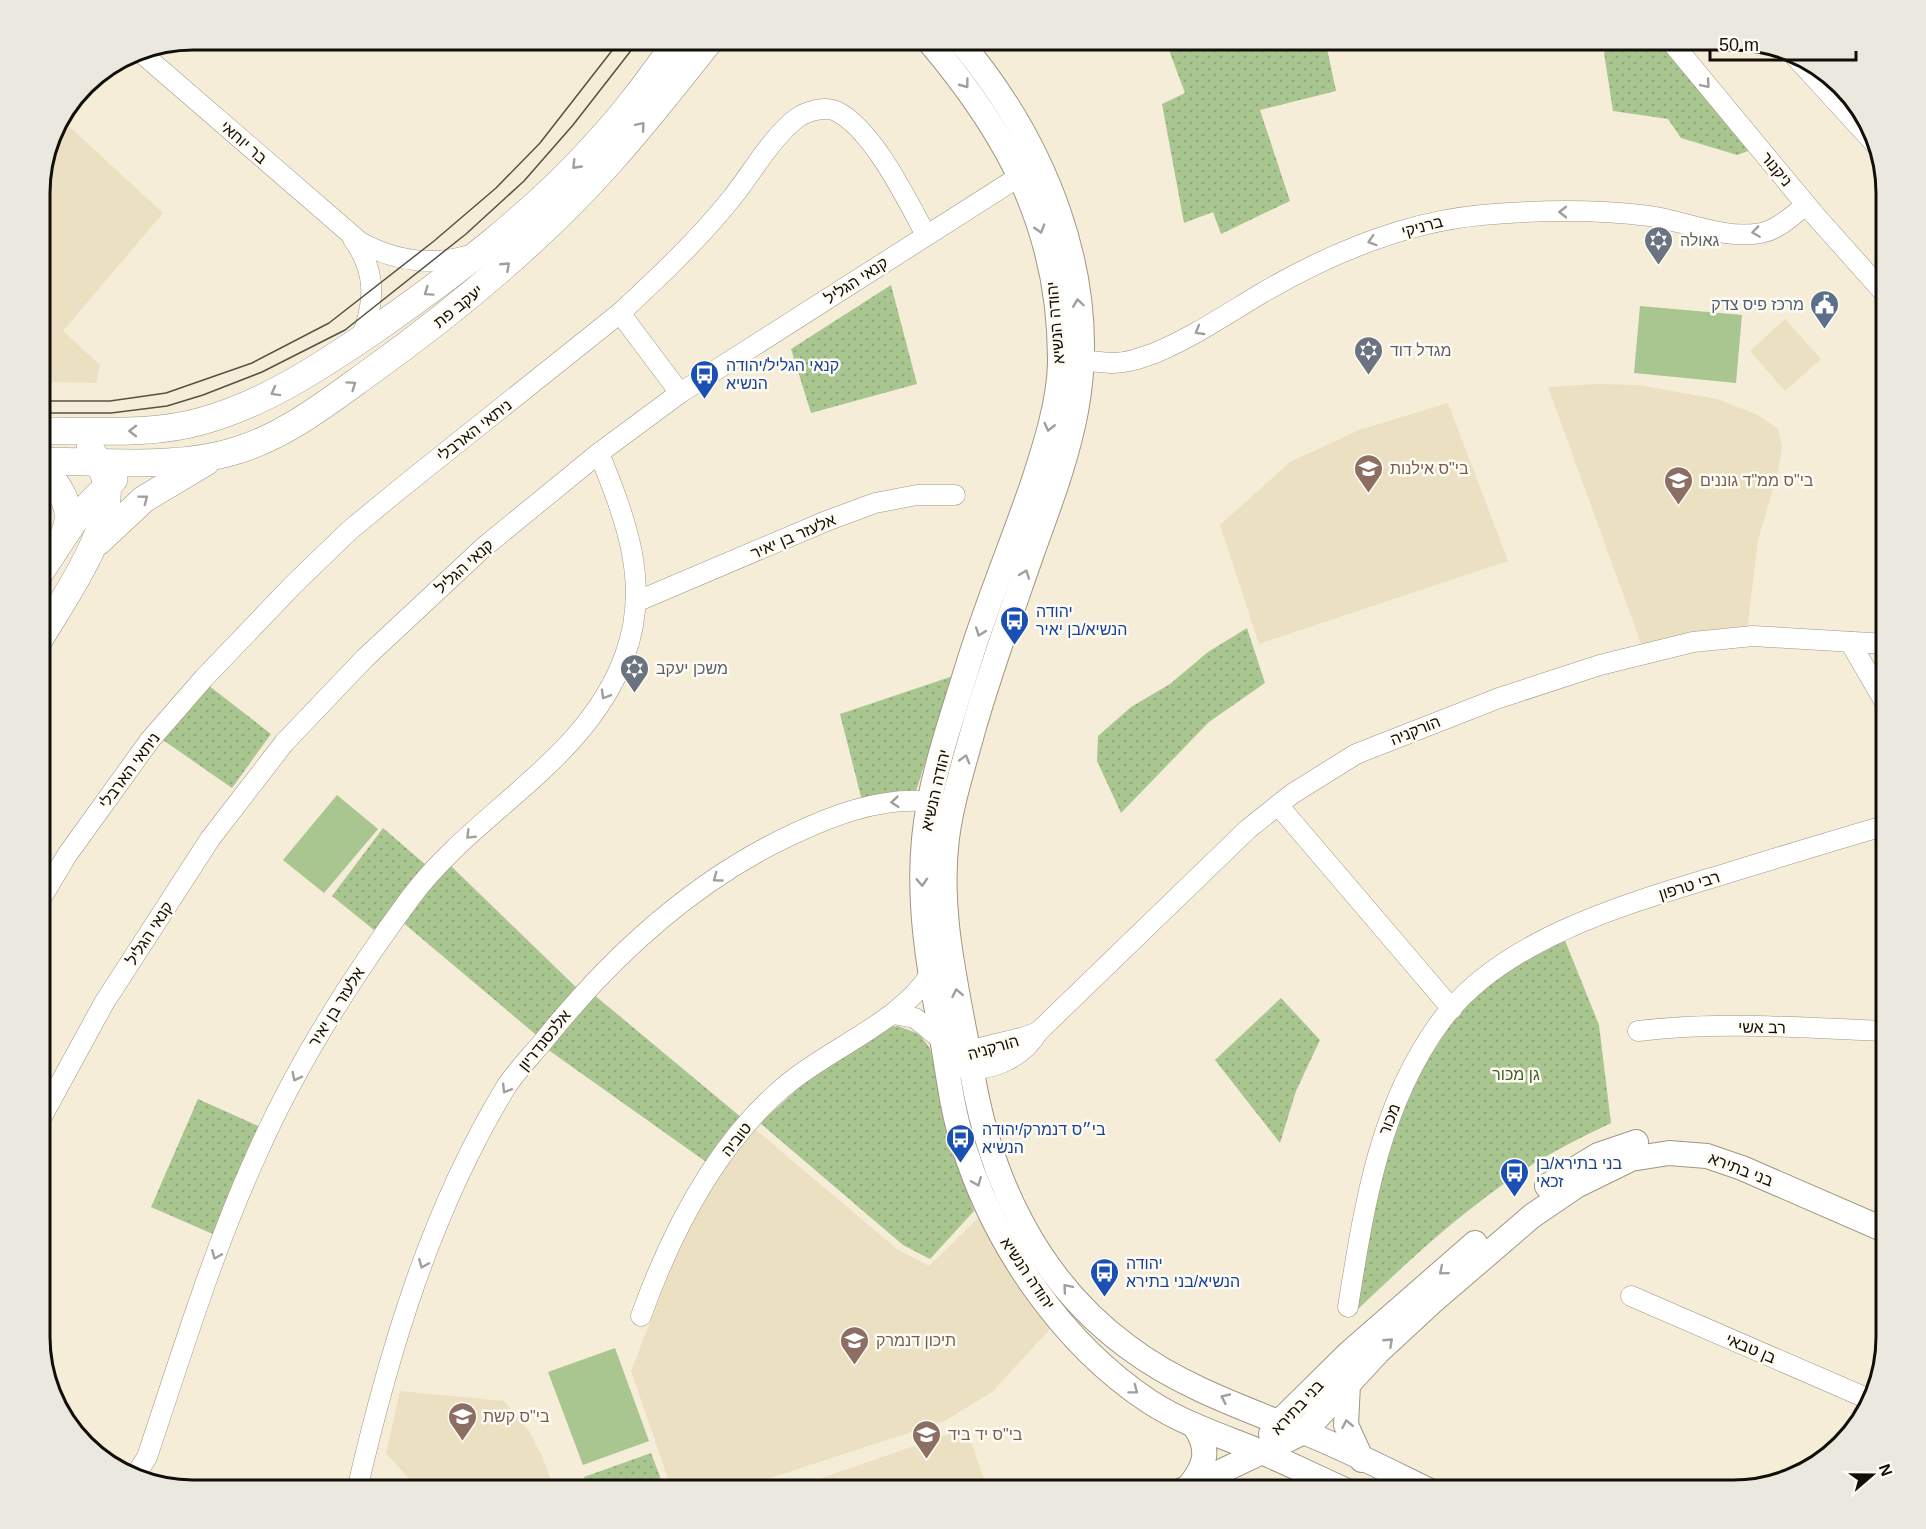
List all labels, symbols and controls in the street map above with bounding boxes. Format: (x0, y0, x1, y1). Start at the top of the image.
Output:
scale bar (1710, 24, 1856, 62)
text: 50 m (1719, 35, 1759, 55)
one-way arrow (957, 77, 968, 88)
one-way arrow (1699, 77, 1710, 88)
street label: בר יוחאי (217, 118, 271, 167)
one-way arrow (634, 122, 645, 133)
street label: ניקנור (1758, 149, 1796, 190)
one-way arrow (572, 159, 583, 169)
one-way arrow (1559, 206, 1568, 218)
street label: ברניקי (1400, 213, 1445, 240)
one-way arrow (1033, 223, 1045, 234)
synagogue icon: גאולה (1643, 224, 1675, 266)
one-way arrow (1751, 226, 1761, 238)
place label: גאולה (1680, 232, 1720, 249)
one-way arrow (1367, 233, 1378, 246)
street label: קנאי הגליל (821, 254, 891, 307)
one-way arrow (499, 262, 509, 273)
street label: יהודה הנשיא (1043, 281, 1068, 365)
street label: יעקב פת (431, 282, 486, 331)
one-way arrow (423, 285, 434, 296)
public building icon: מרכז פיס צדק (1809, 288, 1841, 330)
place label: מרכז פיס צדק (1711, 296, 1804, 313)
one-way arrow (1072, 298, 1085, 307)
one-way arrow (1195, 323, 1205, 335)
synagogue icon: מגדל דוד (1353, 334, 1385, 376)
place label: מגדל דוד (1390, 342, 1451, 359)
place label: קנאי הגליל/יהודה הנשיא (726, 357, 839, 392)
bus stop icon: קנאי הגליל/יהודה הנשיא (689, 358, 721, 400)
one-way arrow (345, 381, 356, 392)
one-way arrow (271, 385, 281, 396)
street label: ניתאי הארבלי (434, 396, 515, 465)
one-way arrow (1043, 422, 1056, 432)
one-way arrow (128, 425, 137, 437)
school or university icon: בי"ס אילנות (1353, 452, 1385, 494)
place label: בי"ס אילנות (1390, 460, 1469, 477)
school or university icon: בי"ס ממ"ד גוננים (1663, 464, 1695, 506)
place label: בי"ס ממ"ד גוננים (1700, 472, 1814, 489)
one-way arrow (138, 496, 149, 507)
street label: אלעזר בן יאיר (748, 511, 838, 562)
street label: קנאי הגליל (432, 536, 497, 597)
one-way arrow (1017, 569, 1030, 580)
place label: יהודה הנשיא/בן יאיר (1036, 603, 1127, 638)
bus stop icon: יהודה הנשיא/בן יאיר (999, 604, 1031, 646)
one-way arrow (974, 626, 987, 636)
synagogue icon: משכן יעקב (619, 652, 651, 694)
place label: משכן יעקב (656, 660, 728, 677)
one-way arrow (600, 689, 612, 699)
street label: הורקניה (1388, 713, 1443, 748)
street label: ניתאי הארבלי (96, 729, 163, 811)
street label: יהודה הנשיא (918, 748, 953, 832)
one-way arrow (958, 755, 970, 765)
one-way arrow (890, 795, 899, 808)
one-way arrow (466, 828, 477, 838)
street label: רבי טרפון (1657, 868, 1722, 903)
one-way arrow (713, 871, 724, 882)
one-way arrow (916, 877, 929, 886)
street label: קנאי הגליל (123, 898, 176, 968)
street label: אלעזר בן יאיר (305, 964, 368, 1050)
one-way arrow (951, 989, 964, 999)
street label: אלכסנדריון (515, 1007, 574, 1074)
street label: רב אשי (1738, 1019, 1786, 1036)
street label: הורקניה (966, 1032, 1021, 1063)
park label: גן מכור (1492, 1066, 1540, 1083)
one-way arrow (291, 1071, 303, 1082)
one-way arrow (502, 1082, 513, 1093)
street label: מכור (1376, 1101, 1403, 1137)
street label: טוביה (718, 1119, 755, 1160)
place label: בי״ס דנמרק/יהודה הנשיא (982, 1121, 1106, 1156)
bus stop icon: בי״ס דנמרק/יהודה הנשיא (945, 1122, 977, 1164)
street label: בני בתירא (1706, 1149, 1776, 1190)
place label: בני בתירא/בן זכאי (1536, 1155, 1622, 1190)
bus stop icon: בני בתירא/בן זכאי (1499, 1156, 1531, 1198)
one-way arrow (970, 1176, 982, 1187)
street label: יהודה הנשיא (997, 1234, 1058, 1312)
one-way arrow (211, 1249, 223, 1260)
place label: יהודה הנשיא/בני בתירא (1126, 1255, 1240, 1290)
bus stop icon: יהודה הנשיא/בני בתירא (1089, 1256, 1121, 1298)
one-way arrow (417, 1259, 430, 1269)
one-way arrow (1439, 1263, 1450, 1274)
one-way arrow (1063, 1284, 1074, 1295)
school or university icon: תיכון דנמרק (839, 1324, 871, 1366)
street label: בן טבאי (1723, 1330, 1779, 1367)
place label: תיכון דנמרק (876, 1332, 956, 1349)
one-way arrow (1382, 1338, 1392, 1349)
street label: בני בתירא (1268, 1376, 1327, 1438)
one-way arrow (1128, 1383, 1139, 1394)
one-way arrow (1220, 1394, 1231, 1406)
school or university icon: בי"ס קשת (446, 1400, 478, 1442)
place label: בי"ס קשת (483, 1408, 550, 1425)
school or university icon: בי"ס יד ביד (911, 1418, 943, 1460)
one-way arrow (1341, 1419, 1354, 1429)
place label: בי"ס יד ביד (948, 1426, 1023, 1443)
north arrow (1842, 1445, 1902, 1505)
text: N (1876, 1462, 1896, 1478)

